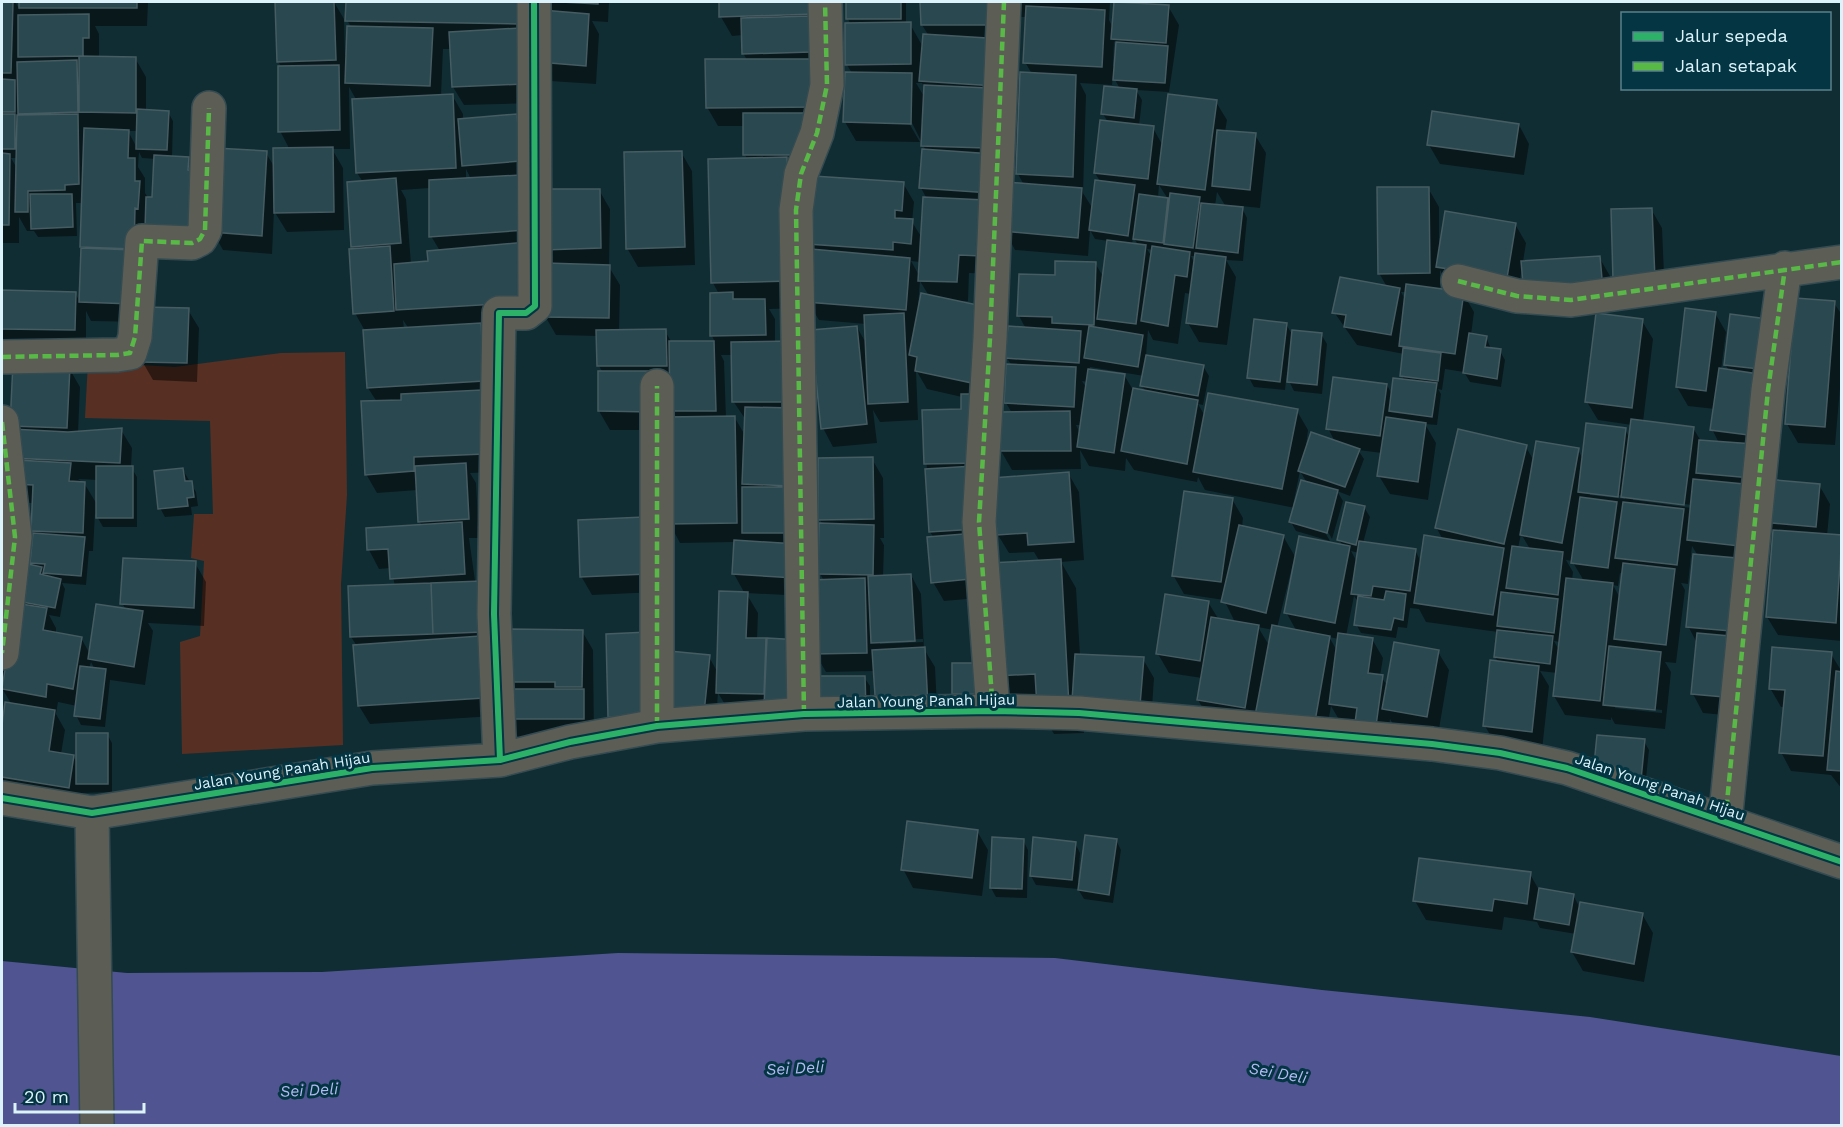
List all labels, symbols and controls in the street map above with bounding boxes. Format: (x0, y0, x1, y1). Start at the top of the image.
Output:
legend (1621, 12, 1831, 90)
text: Jalur sepeda (1675, 25, 1788, 46)
text: Jalan setapak (1675, 55, 1797, 76)
street label: Jalan Young Panah Hijau (837, 690, 1015, 712)
street label: Jalan Young Panah Hijau (193, 748, 371, 794)
street label: Jalan Young Panah Hijau (1573, 749, 1747, 825)
water label: Sei Deli (765, 1057, 825, 1079)
water label: Sei Deli (1248, 1059, 1309, 1088)
scale bar (15, 1076, 144, 1114)
water label: Sei Deli (279, 1079, 339, 1101)
text: 20 m (24, 1086, 69, 1107)

